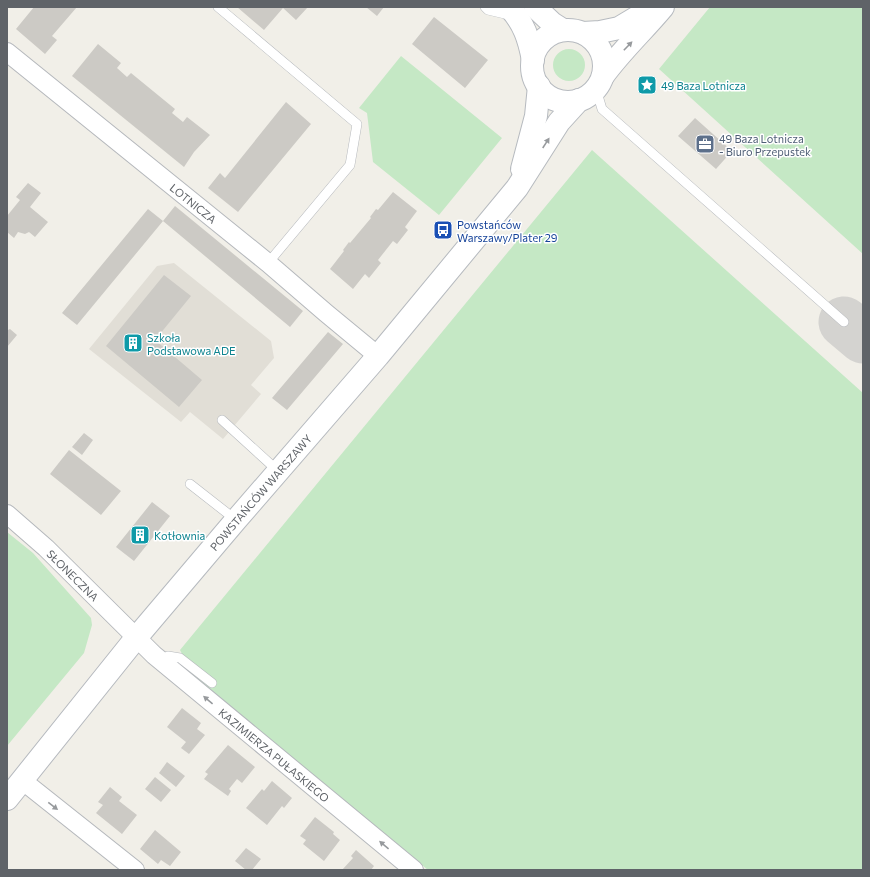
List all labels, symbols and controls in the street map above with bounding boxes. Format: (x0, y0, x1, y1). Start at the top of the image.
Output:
one-way arrow (623, 41, 633, 51)
place icon: 49 Baza Lotnicza (636, 74, 658, 96)
place label: 49 Baza Lotnicza (661, 79, 746, 92)
place label: 49 Baza Lotnicza - Biuro Przepustek (719, 132, 811, 158)
office icon: 49 Baza Lotnicza - Biuro Przepustek (694, 133, 716, 155)
one-way arrow (542, 138, 550, 148)
street label: LOTNICZA (168, 180, 220, 226)
place label: Powstańców Warszawy/Plater 29 (457, 218, 558, 244)
bus stop icon: Powstańców Warszawy/Plater 29 (432, 219, 454, 241)
place label: Szkoła Podstawowa ADE (147, 331, 236, 357)
building icon: Szkoła Podstawowa ADE (122, 332, 144, 354)
street label: POWSTAŃCÓW WARSZAWY (207, 431, 314, 553)
building icon: Kotłownia (129, 524, 151, 546)
place label: Kotłownia (154, 529, 205, 542)
street label: SŁONECZNA (45, 547, 102, 604)
one-way arrow (203, 695, 214, 704)
street label: KAZIMIERZA PUŁASKIEGO (216, 705, 332, 804)
one-way arrow (47, 801, 58, 810)
one-way arrow (379, 841, 389, 850)

